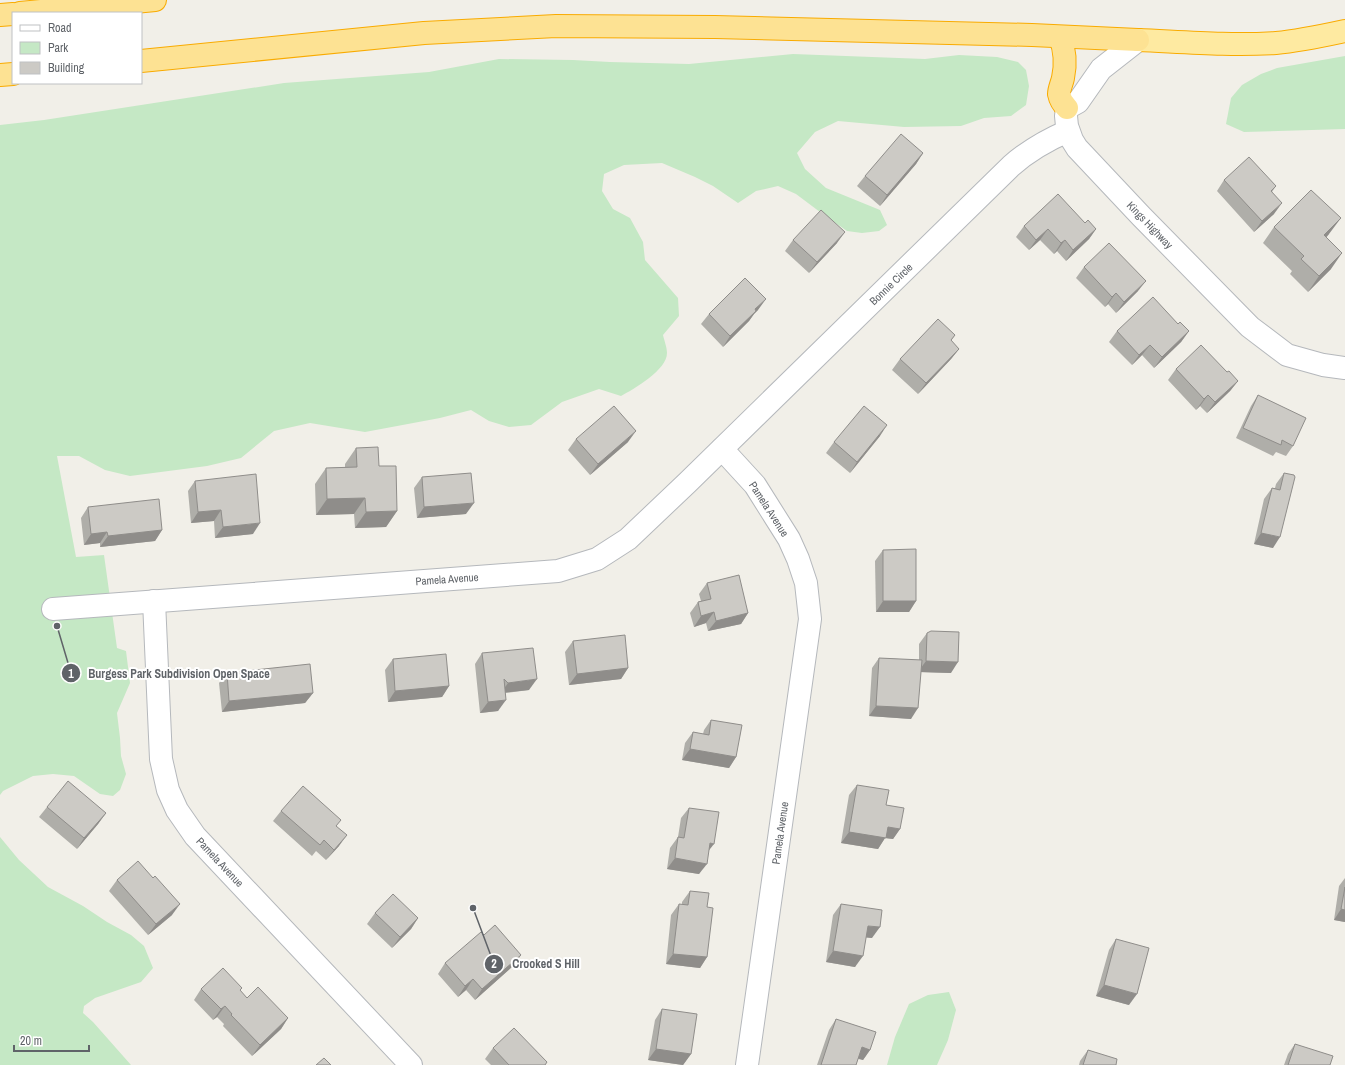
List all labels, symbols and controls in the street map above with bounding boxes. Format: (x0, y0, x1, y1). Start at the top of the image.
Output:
legend (12, 12, 142, 84)
text: Road (48, 20, 72, 36)
text: Park (48, 40, 68, 56)
text: Building (48, 60, 85, 76)
street label: Kings Highway (1124, 198, 1176, 252)
street label: Bonnie Circle (866, 260, 916, 308)
street label: Pamela Avenue (746, 479, 792, 539)
street label: Pamela Avenue (415, 570, 479, 588)
callout: Burgess Park Subdivision Open Space (61, 661, 278, 685)
text: 1 (68, 666, 74, 682)
text: Burgess Park Subdivision Open Space (88, 666, 270, 682)
street label: Pamela Avenue (769, 801, 791, 865)
street label: Pamela Avenue (193, 834, 247, 890)
callout: Crooked S Hill (484, 952, 588, 976)
text: 2 (491, 956, 497, 972)
text: Crooked S Hill (512, 956, 580, 972)
scale bar (14, 1027, 89, 1053)
text: 20 m (20, 1033, 42, 1049)

